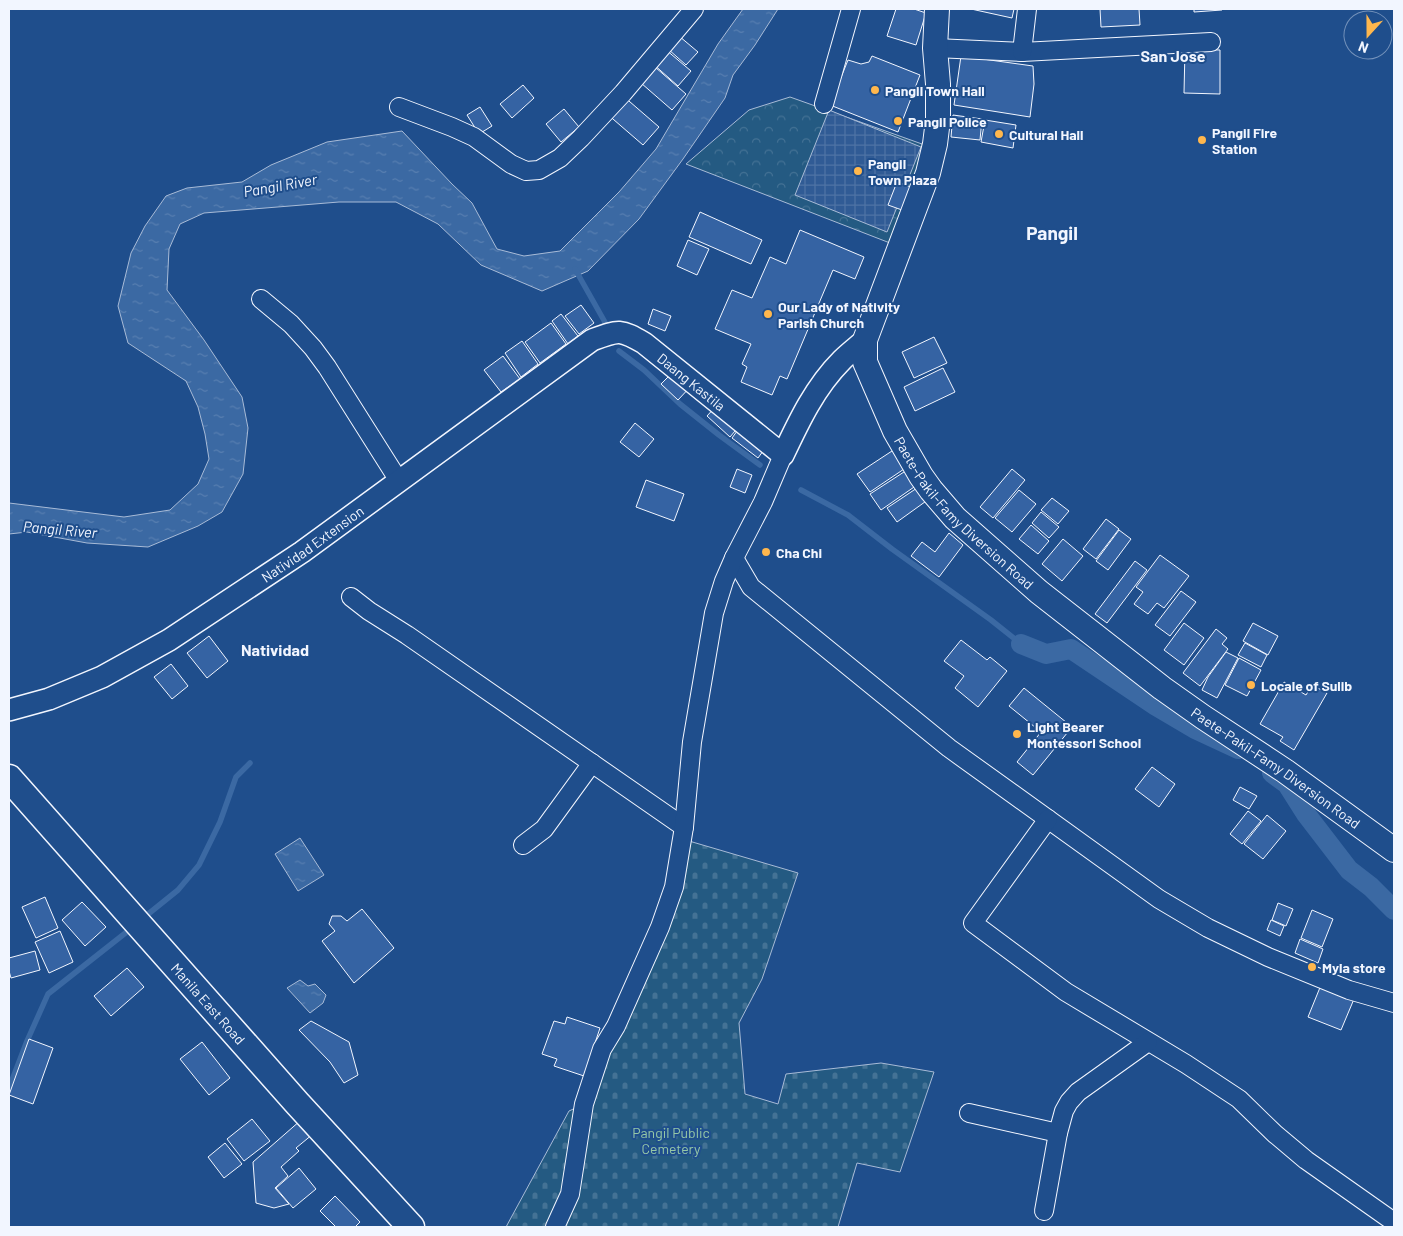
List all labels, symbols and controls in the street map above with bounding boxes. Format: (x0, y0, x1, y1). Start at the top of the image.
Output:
north arrow (1343, 10, 1393, 60)
text: N (1356, 38, 1371, 57)
district label: San Jose (1141, 46, 1206, 65)
place label: Pangil Town Hall (885, 82, 985, 99)
marker: Pangil Town Hall (869, 84, 881, 96)
place label: Pangil Police (908, 113, 987, 130)
marker: Pangil Police (892, 115, 904, 127)
place label: Pangil Fire Station (1212, 124, 1277, 157)
place label: Cultural Hall (1009, 126, 1083, 143)
marker: Cultural Hall (993, 128, 1005, 140)
marker: Pangil Fire Station (1196, 134, 1208, 146)
place label: Pangil Town Plaza (868, 155, 937, 188)
marker: Pangil Town Plaza (852, 165, 864, 177)
water label: Pangil River (242, 170, 319, 200)
district label: Pangil (1026, 221, 1078, 244)
place label: Our Lady of Nativity Parish Church (778, 298, 900, 331)
marker: Our Lady of Nativity Parish Church (762, 308, 774, 320)
street label: Daang Kastila (654, 349, 729, 414)
street label: Paete-Pakil-Famy Diversion Road (891, 433, 1038, 592)
street label: Natividad Extension (258, 502, 367, 585)
water label: Pangil River (22, 517, 99, 541)
place label: Cha Chi (776, 544, 822, 561)
marker: Cha Chi (760, 546, 772, 558)
district label: Natividad (241, 640, 309, 659)
place label: Locale of Sulib (1261, 677, 1352, 694)
marker: Locale of Sulib (1245, 679, 1257, 691)
street label: Paete-Pakil-Famy Diversion Road (1188, 703, 1364, 831)
place label: Light Bearer Montessori School (1027, 718, 1141, 751)
marker: Light Bearer Montessori School (1011, 728, 1023, 740)
street label: Manila East Road (168, 959, 249, 1047)
place label: Myla store (1322, 959, 1386, 976)
marker: Myla store (1306, 961, 1318, 973)
park label: Pangil Public Cemetery (632, 1124, 710, 1157)

